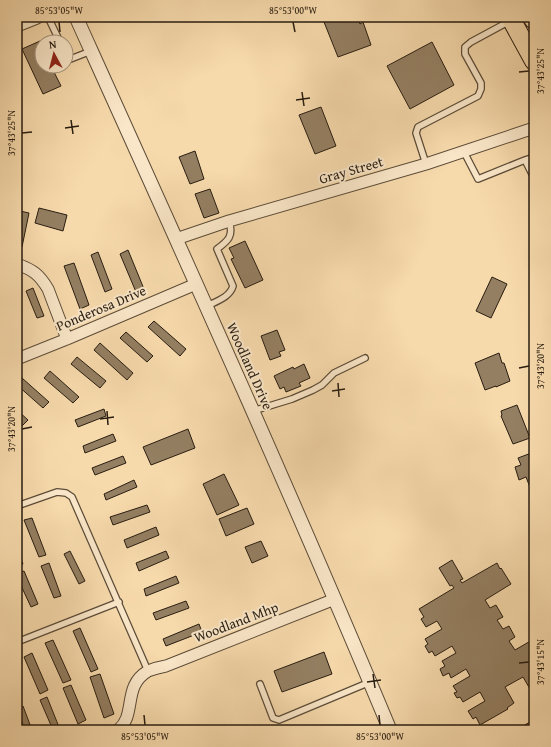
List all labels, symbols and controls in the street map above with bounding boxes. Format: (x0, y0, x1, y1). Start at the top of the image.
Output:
text: 85°53'05"W (35, 3, 83, 18)
text: 85°53'00"W (269, 3, 317, 18)
north arrow (34, 34, 74, 74)
text: N (48, 36, 58, 52)
text: 37°43'25"N (533, 48, 548, 94)
text: 37°43'25"N (4, 110, 19, 156)
street label: Gray Street (317, 151, 386, 189)
street label: Ponderosa Drive (53, 280, 149, 336)
street label: Woodland Drive (222, 319, 278, 413)
text: 37°43'20"N (533, 343, 548, 389)
text: 37°43'20"N (4, 406, 19, 452)
street label: Woodland Mhp (191, 597, 282, 647)
text: 37°43'15"N (533, 639, 548, 685)
text: 85°53'05"W (121, 729, 169, 744)
text: 85°53'00"W (356, 729, 404, 744)

